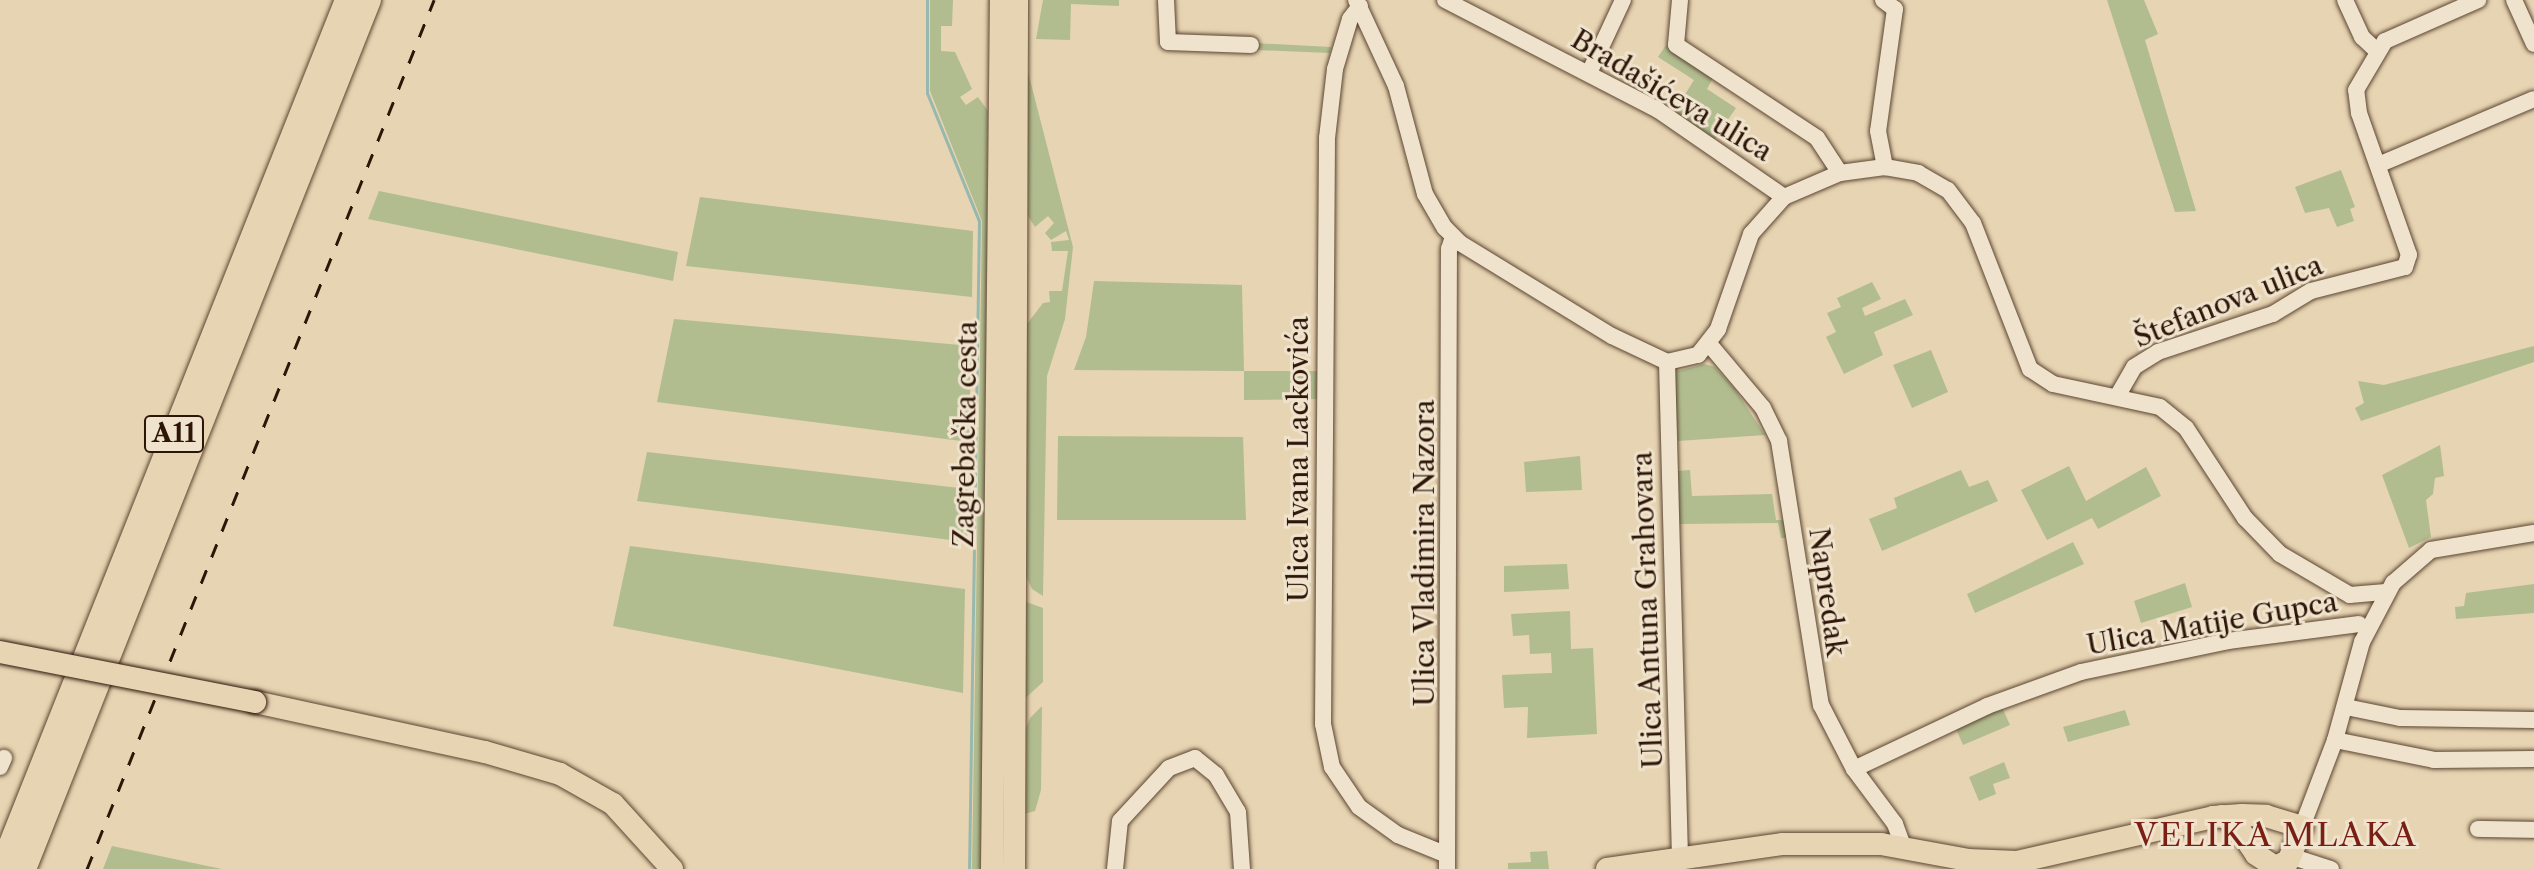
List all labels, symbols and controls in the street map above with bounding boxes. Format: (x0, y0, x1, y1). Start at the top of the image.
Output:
street label: Bradašićeva ulica (1565, 22, 1779, 168)
street label: Štefanova ulica (2128, 248, 2328, 354)
street label: Ulica Ivana Lackovića (1281, 316, 1315, 602)
street label: Zagrebačka cesta (946, 320, 984, 548)
street label: Ulica Vladimira Nazora (1407, 399, 1441, 707)
road number: A11 (142, 412, 206, 456)
street label: Ulica Antuna Grahovara (1625, 450, 1669, 770)
street label: Napredak (1802, 526, 1854, 658)
street label: Ulica Matije Gupca (2084, 584, 2340, 662)
district label: VELIKA MLAKA (2134, 816, 2418, 854)

